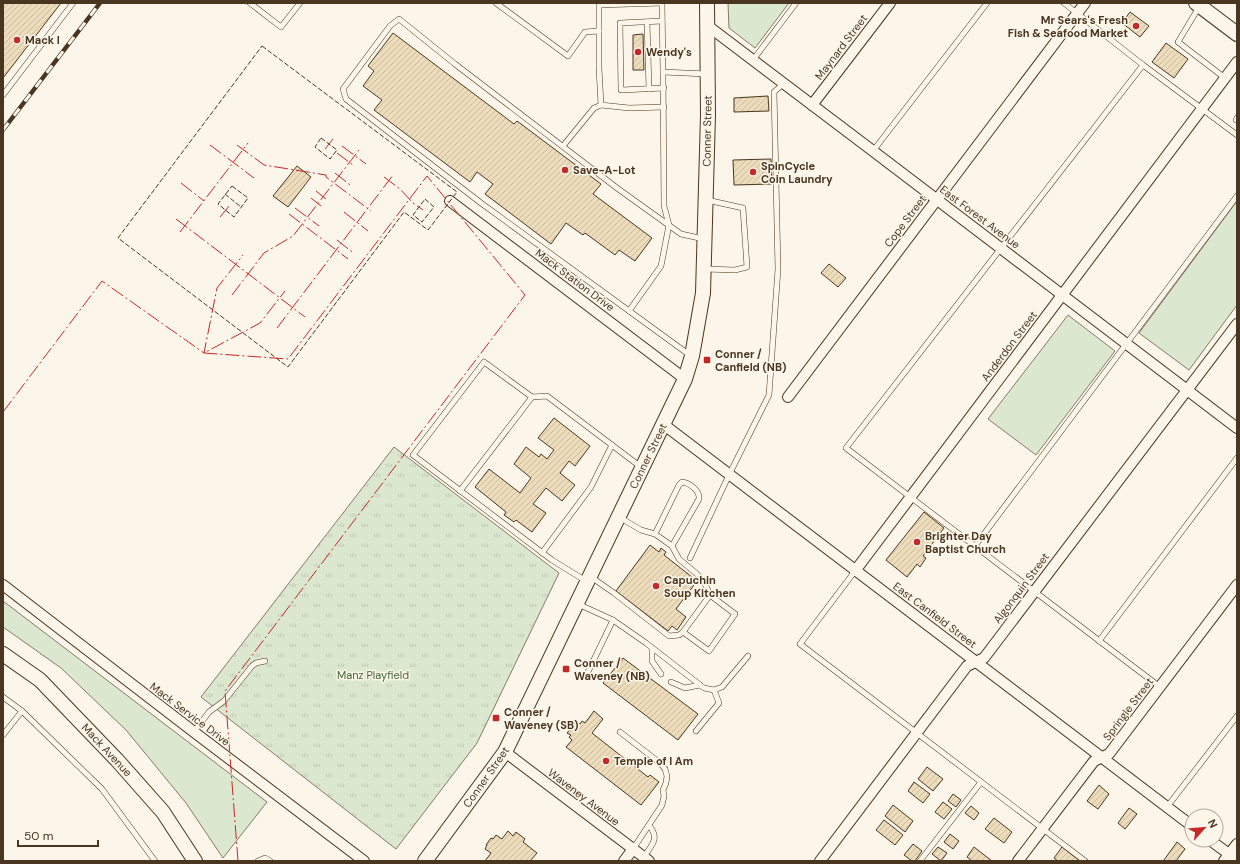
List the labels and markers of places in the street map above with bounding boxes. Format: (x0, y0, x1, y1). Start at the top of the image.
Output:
place label: Mr Sears's Fresh Fish & Seafood Market (1008, 13, 1128, 40)
marker: Mr Sears's Fresh Fish & Seafood Market (1131, 21, 1141, 31)
place label: Mack I (25, 33, 60, 47)
marker: Mack I (12, 35, 22, 45)
place label: Wendy's (646, 45, 692, 59)
marker: Wendy's (633, 47, 643, 57)
place label: SpinCycle Coin Laundry (761, 159, 833, 186)
place label: Save-A-Lot (573, 163, 636, 177)
marker: Save-A-Lot (560, 165, 570, 175)
marker: SpinCycle Coin Laundry (748, 167, 758, 177)
place label: Conner / Canfield (NB) (715, 347, 786, 374)
marker: Conner / Canfield (NB) (702, 355, 712, 365)
place label: Brighter Day Baptist Church (925, 529, 1006, 556)
marker: Brighter Day Baptist Church (912, 537, 922, 547)
place label: Capuchin Soup Kitchen (664, 573, 736, 600)
marker: Capuchin Soup Kitchen (651, 581, 661, 591)
place label: Conner / Waveney (NB) (574, 656, 650, 683)
marker: Conner / Waveney (NB) (561, 664, 571, 674)
place label: Conner / Waveney (SB) (504, 705, 578, 732)
marker: Conner / Waveney (SB) (491, 713, 501, 723)
place label: Temple of I Am (614, 754, 693, 768)
marker: Temple of I Am (601, 756, 611, 766)

